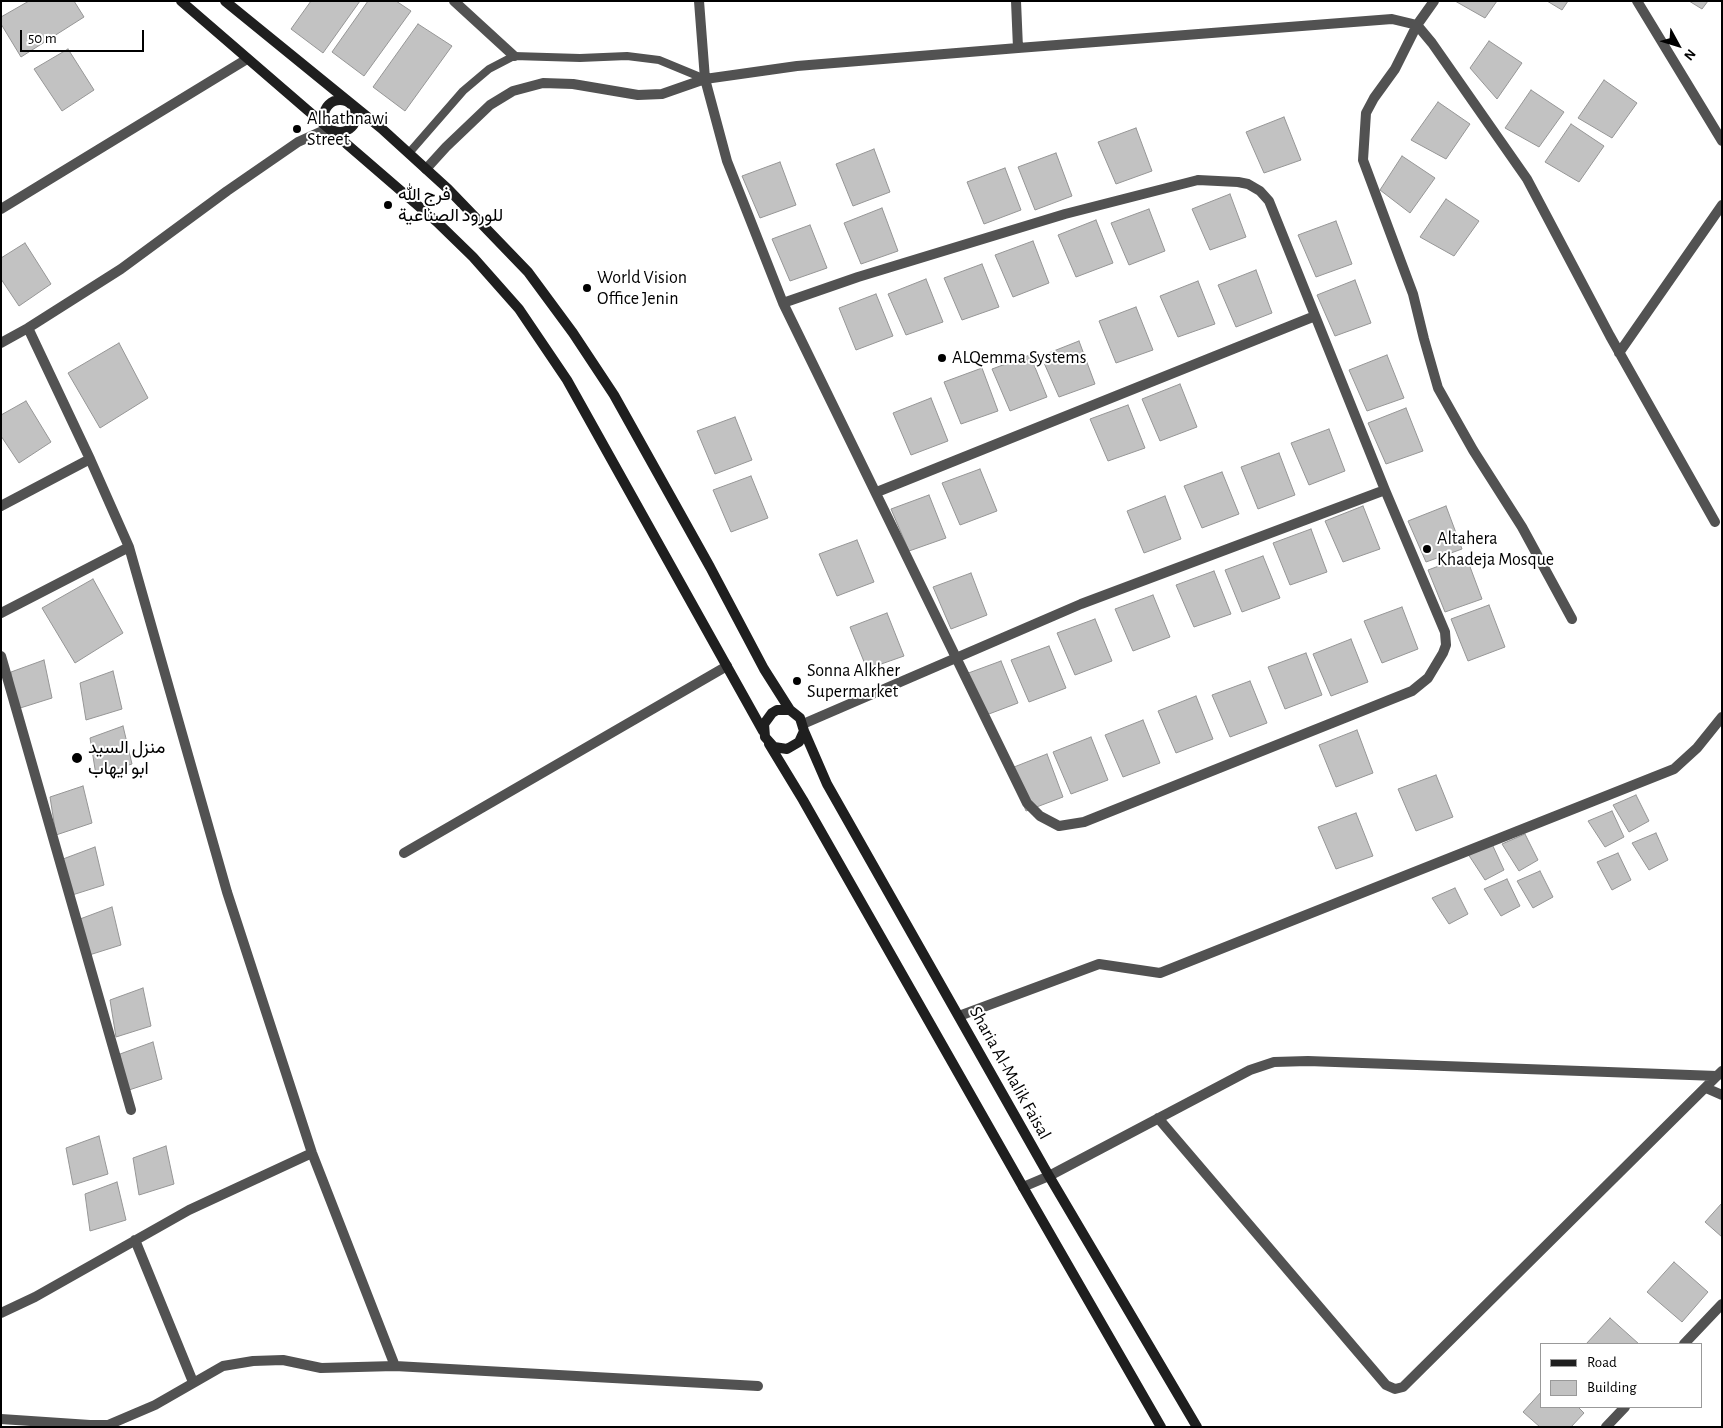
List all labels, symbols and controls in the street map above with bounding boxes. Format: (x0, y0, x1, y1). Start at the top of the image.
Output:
scale bar (22, 20, 146, 52)
north arrow (1653, 20, 1703, 70)
text: 50 m (28, 31, 57, 46)
text: N (1681, 46, 1698, 63)
place label: Alhathnawi Street (307, 108, 388, 150)
marker: Alhathnawi Street (291, 123, 303, 135)
place label: فرج الله للورود الصناعية (398, 184, 503, 226)
marker: فرج الله للورود الصناعية (382, 199, 394, 211)
place label: World Vision Office Jenin (597, 267, 687, 310)
marker: World Vision Office Jenin (581, 282, 593, 294)
place label: ALQemma Systems (952, 347, 1086, 369)
marker: ALQemma Systems (936, 352, 948, 364)
place label: Altahera Khadeja Mosque (1437, 528, 1554, 570)
marker: Altahera Khadeja Mosque (1421, 543, 1433, 555)
place label: Sonna Alkher Supermarket (807, 660, 900, 702)
marker: Sonna Alkher Supermarket (791, 675, 803, 687)
place label: منزل السيد ابو ايهاب (88, 737, 165, 780)
marker: منزل السيد ابو ايهاب (70, 751, 84, 765)
street label: Sharia Al-Malik Faisal (964, 1003, 1056, 1143)
legend (1540, 1343, 1703, 1408)
text: Road (1587, 1355, 1617, 1370)
text: Building (1587, 1380, 1637, 1395)

